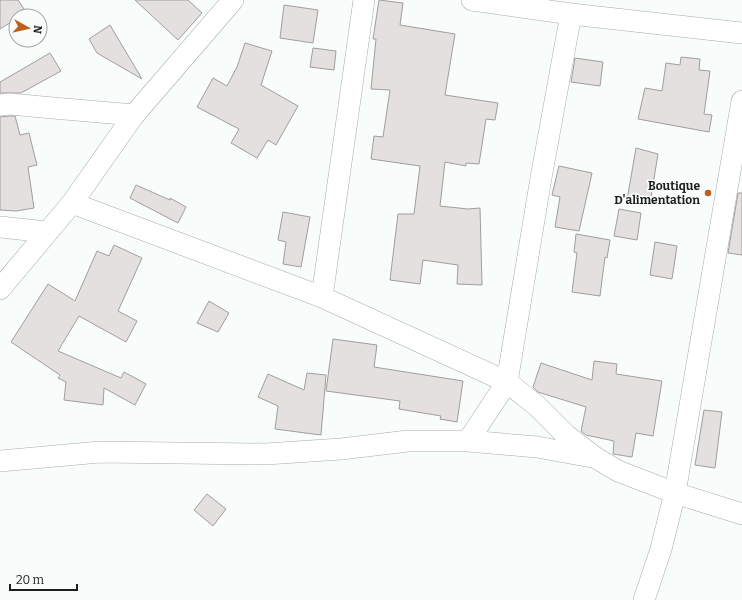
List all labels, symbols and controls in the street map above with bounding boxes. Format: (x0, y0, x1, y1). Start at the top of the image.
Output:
north arrow (8, 8, 48, 48)
text: N (30, 24, 44, 35)
place label: Boutique D'alimentation (614, 179, 700, 207)
marker: Boutique D'alimentation (703, 188, 713, 198)
scale bar (10, 566, 77, 592)
text: 20 m (16, 573, 45, 587)

